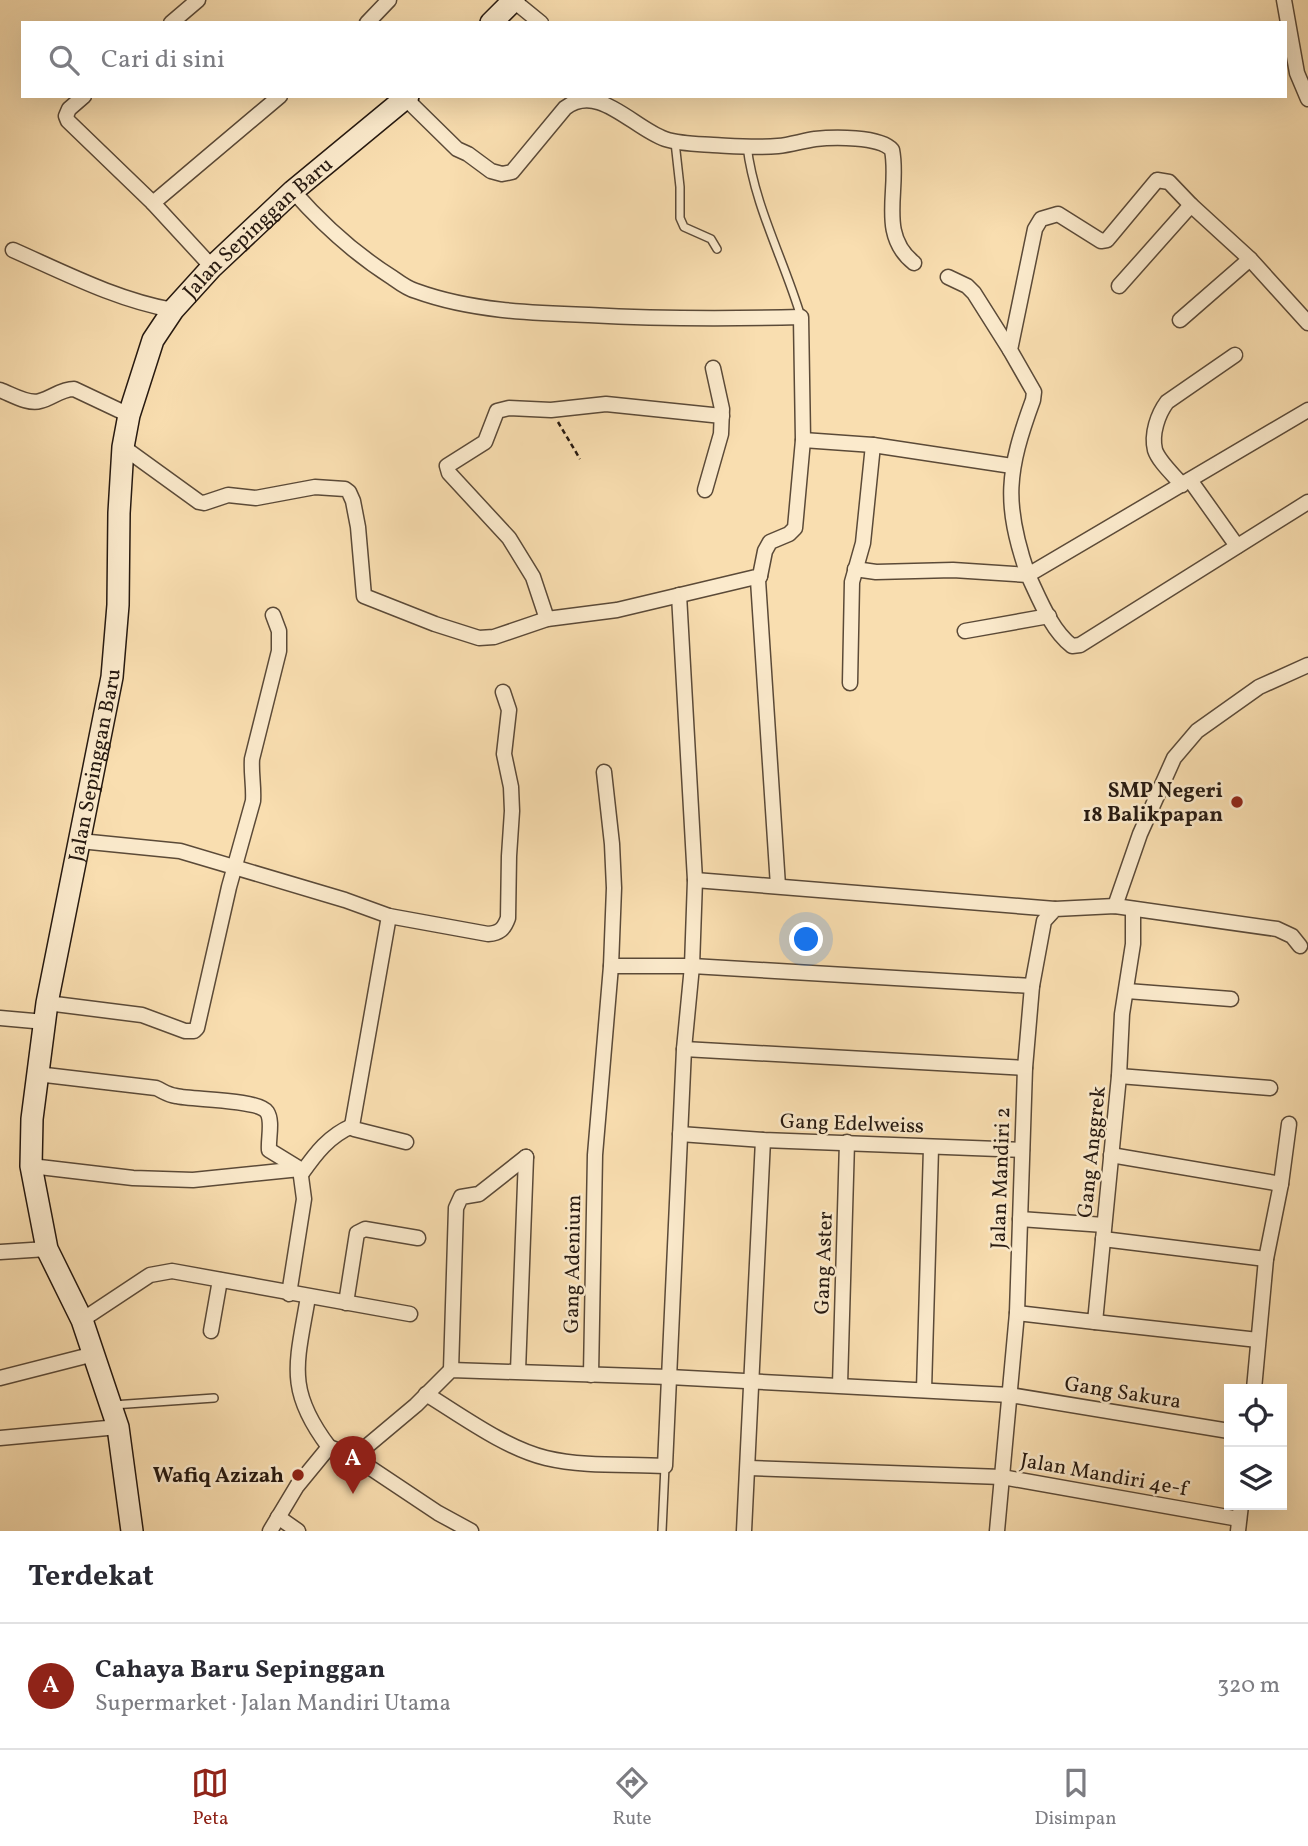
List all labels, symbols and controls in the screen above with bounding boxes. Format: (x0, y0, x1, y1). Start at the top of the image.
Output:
search box (21, 21, 1287, 98)
icon: search (45, 41, 83, 79)
text: Cari di sini (101, 42, 225, 78)
street label: Jalan Sepinggan Baru (177, 151, 340, 306)
street label: Jalan Sepinggan Baru (62, 668, 129, 865)
place label: SMP Negeri 18 Balikpapan (1083, 777, 1223, 830)
marker: SMP Negeri 18 Balikpapan (1229, 794, 1245, 810)
your location (789, 922, 823, 956)
street label: Gang Anggrek (1071, 1084, 1114, 1219)
street label: Gang Edelweiss (779, 1107, 925, 1142)
street label: Jalan Mandiri 2 (985, 1107, 1018, 1250)
street label: Gang Adenium (558, 1194, 589, 1334)
street label: Gang Aster (808, 1211, 841, 1315)
street label: Gang Sakura (1062, 1370, 1183, 1417)
map controls (1224, 1384, 1287, 1510)
button: locate (1224, 1384, 1287, 1447)
pin: A (330, 1436, 376, 1494)
street label: Jalan Mandiri 4e-f (1018, 1446, 1191, 1505)
button: layers (1224, 1447, 1287, 1510)
place label: Wafiq Azizah (153, 1462, 284, 1491)
marker: Wafiq Azizah (290, 1467, 306, 1483)
text: Terdekat (28, 1556, 154, 1598)
text: Cahaya Baru Sepinggan (95, 1652, 385, 1688)
text: A (43, 1670, 59, 1702)
text: 320 m (1217, 1670, 1280, 1702)
text: Supermarket · Jalan Mandiri Utama (95, 1688, 451, 1720)
tab: Peta (191, 1764, 229, 1832)
tab: Rute (612, 1764, 652, 1832)
tab: Disimpan (1035, 1764, 1117, 1832)

